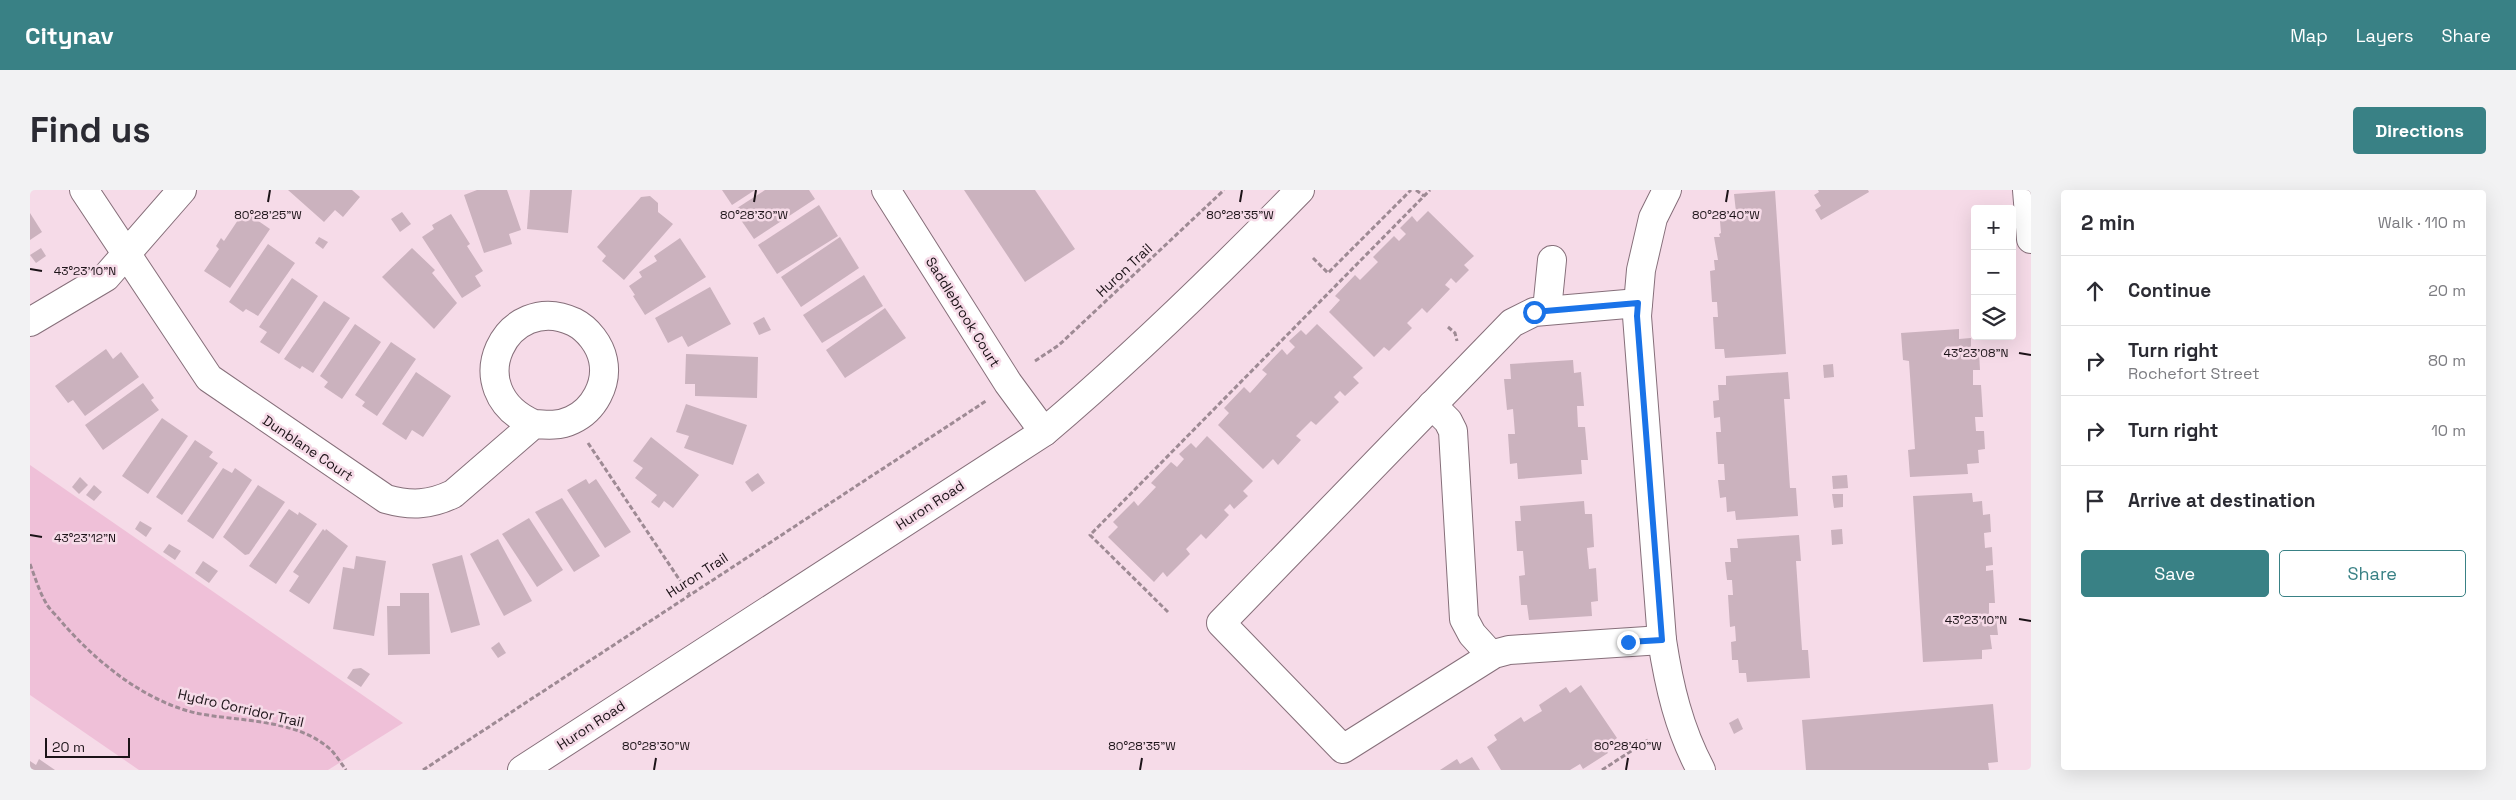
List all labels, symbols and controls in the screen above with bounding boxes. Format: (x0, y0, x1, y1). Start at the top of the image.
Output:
text: Citynav (25, 20, 114, 51)
text: Map (2290, 24, 2328, 47)
text: Layers (2356, 24, 2413, 47)
text: Share (2441, 24, 2491, 47)
button: Directions (2353, 107, 2486, 154)
text: Find us (30, 108, 151, 152)
map controls (1971, 205, 2016, 340)
button: + (1971, 205, 2016, 250)
text: 80°28'25"W (234, 207, 302, 223)
text: 80°28'30"W (720, 207, 788, 223)
text: 80°28'35"W (1206, 207, 1274, 223)
text: 80°28'40"W (1692, 207, 1760, 223)
text: 2 min (2081, 209, 2135, 236)
text: Walk · 110 m (2378, 212, 2466, 233)
street label: Huron Trail (1092, 239, 1156, 301)
button: − (1971, 250, 2016, 295)
street label: Saddlebrook Court (922, 254, 1004, 370)
text: 43°23'10"N (54, 263, 116, 279)
icon: ahead (2081, 277, 2109, 305)
text: Continue (2128, 278, 2211, 303)
text: 20 m (2428, 280, 2466, 301)
button: layers (1971, 295, 2016, 340)
route start (1523, 301, 1546, 324)
text: Turn right (2128, 338, 2218, 363)
text: 43°23'08"N (1943, 345, 2009, 361)
icon: right (2081, 347, 2109, 375)
text: 80 m (2428, 350, 2466, 371)
text: Rochefort Street (2128, 363, 2260, 384)
street label: Dunblane Court (259, 411, 357, 485)
icon: right (2081, 417, 2109, 445)
text: Turn right (2128, 418, 2218, 443)
text: 10 m (2431, 420, 2466, 441)
street label: Huron Road (892, 476, 968, 534)
icon: arrive (2081, 487, 2109, 515)
text: Arrive at destination (2128, 488, 2316, 513)
text: 43°23'12"N (54, 530, 116, 546)
street label: Huron Trail (663, 548, 731, 602)
button: Save (2081, 550, 2269, 597)
button: Share (2279, 550, 2466, 597)
text: 43°23'10"N (1945, 612, 2007, 628)
route end (1617, 631, 1640, 654)
street label: Hydro Corridor Trail (176, 685, 306, 731)
street label: Huron Road (553, 696, 629, 754)
scale bar (45, 735, 130, 758)
text: 20 m (52, 738, 85, 756)
text: 80°28'30"W (622, 738, 690, 754)
text: 80°28'35"W (1108, 738, 1176, 754)
text: 80°28'40"W (1594, 738, 1662, 754)

